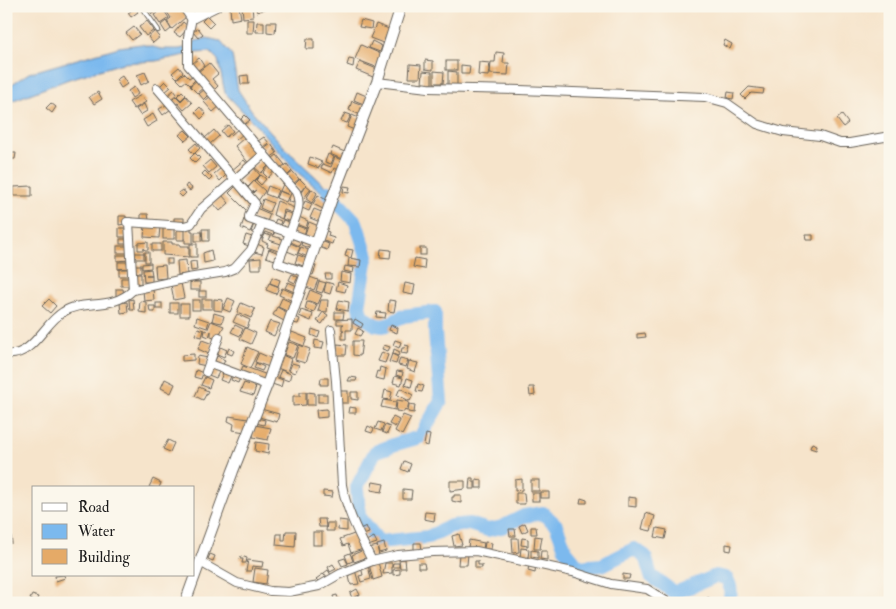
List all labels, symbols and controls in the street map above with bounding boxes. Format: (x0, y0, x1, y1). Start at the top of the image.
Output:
legend (32, 486, 195, 576)
text: Road (78, 498, 110, 517)
text: Water (77, 522, 115, 541)
text: Building (78, 548, 130, 567)

